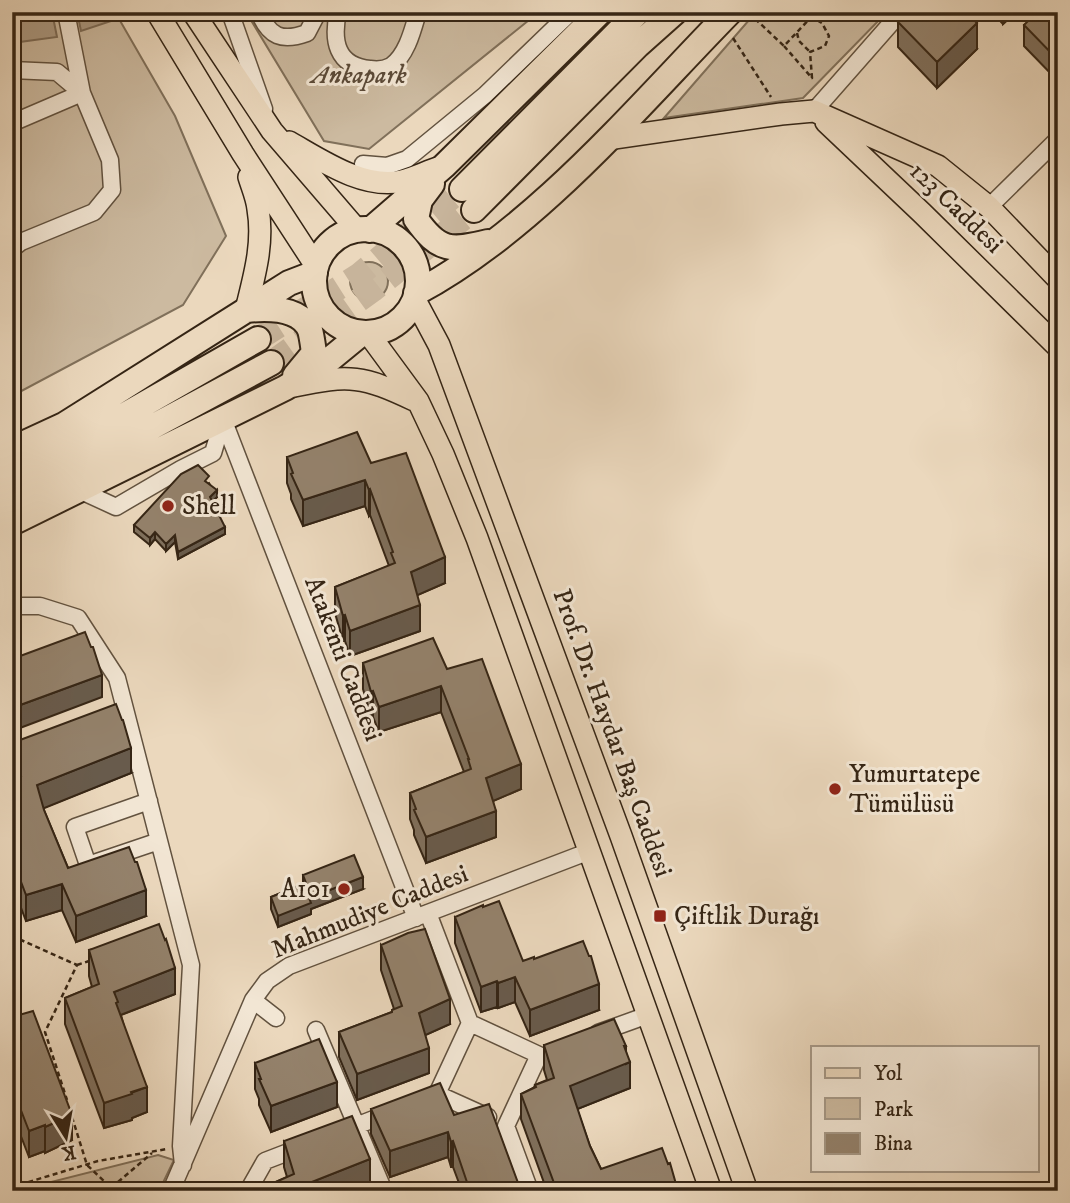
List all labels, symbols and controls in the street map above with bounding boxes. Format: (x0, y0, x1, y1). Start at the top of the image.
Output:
park label: Ankapark (308, 59, 407, 92)
street label: 123 Caddesi (902, 155, 1010, 261)
place label: Shell (182, 490, 236, 523)
marker: Shell (160, 498, 176, 514)
street label: Atakenti Caddesi (296, 572, 390, 746)
street label: Prof. Dr. Haydar Baş Caddesi (544, 584, 680, 882)
place label: Yumurtatepe Tümülüsü (849, 758, 980, 821)
marker: Yumurtatepe Tümülüsü (827, 781, 843, 797)
street label: Mahmudiye Caddesi (267, 858, 473, 966)
place label: A101 (281, 873, 330, 906)
marker: A101 (336, 881, 352, 897)
place label: Çiftlik Durağı (674, 900, 819, 933)
marker: Çiftlik Durağı (652, 908, 668, 924)
legend (811, 1046, 1038, 1172)
text: Yol (874, 1061, 903, 1087)
text: Park (874, 1097, 914, 1123)
north arrow (32, 1102, 102, 1172)
text: Bina (874, 1131, 913, 1157)
text: K (60, 1140, 78, 1165)

